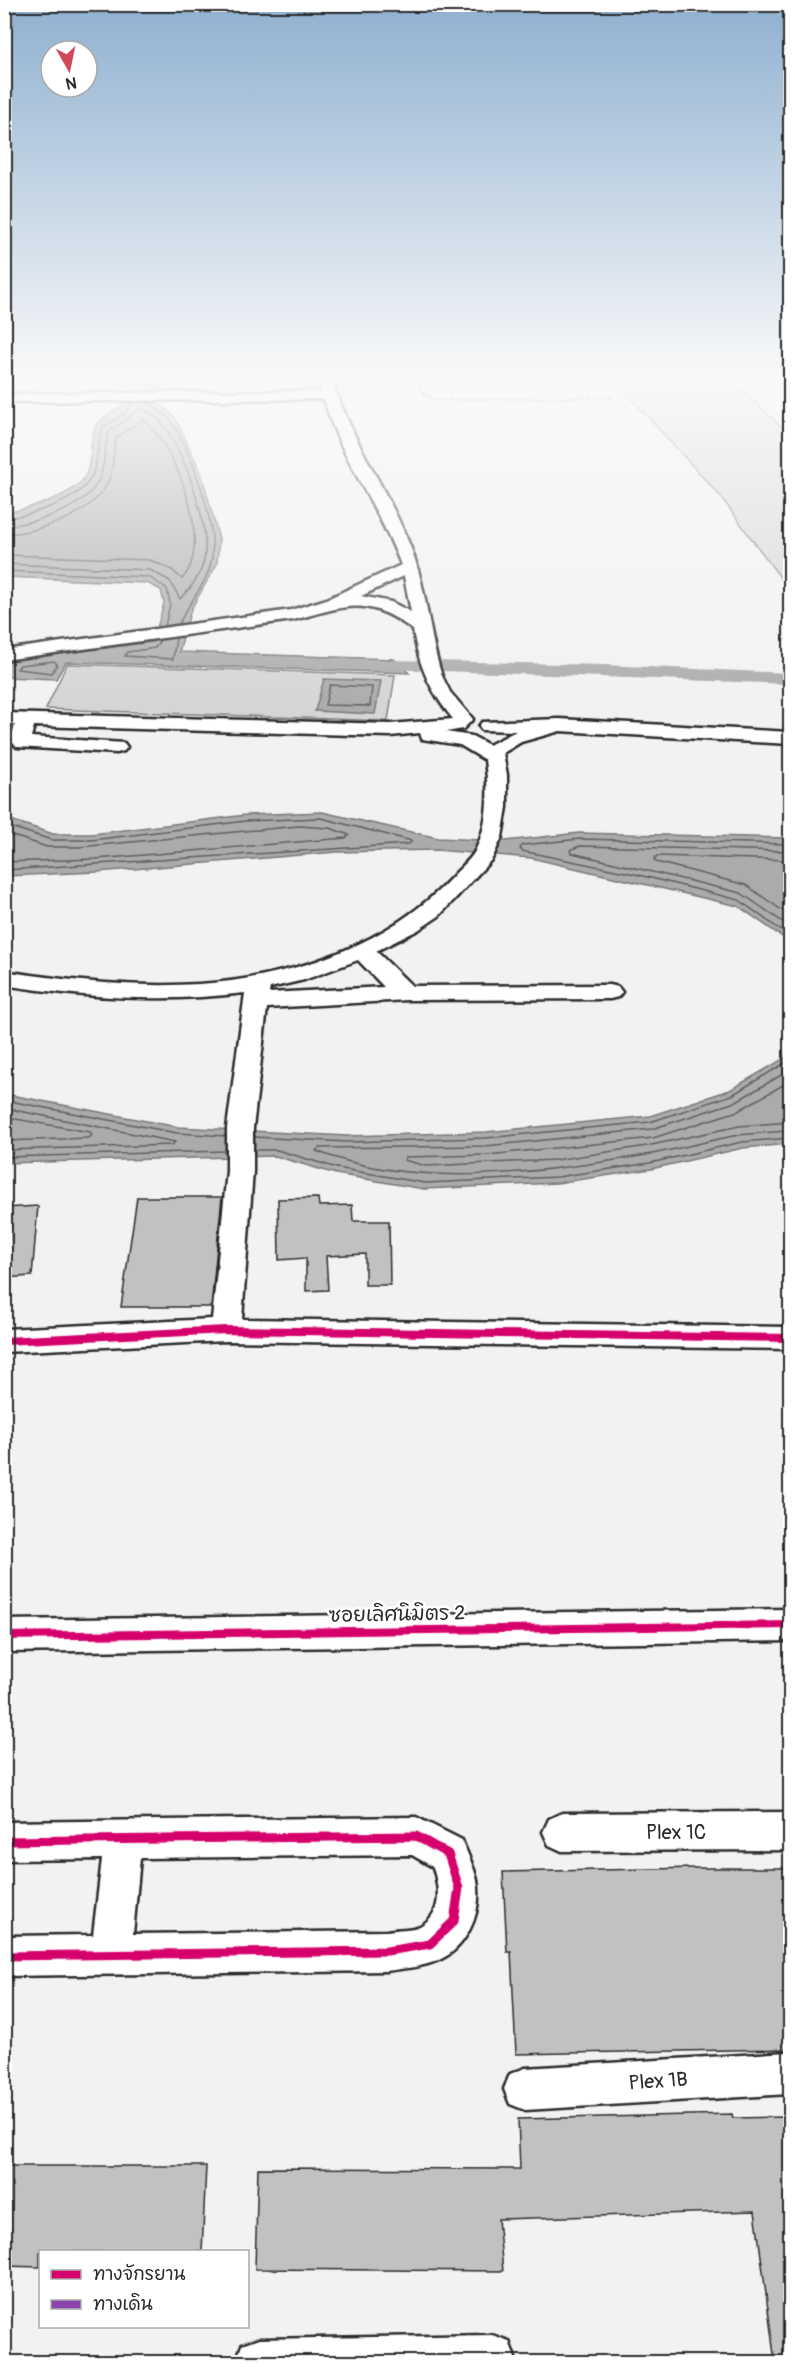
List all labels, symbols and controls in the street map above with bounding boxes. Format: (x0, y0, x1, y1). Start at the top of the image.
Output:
north arrow (39, 39, 99, 99)
text: N (64, 72, 78, 94)
street label: ซอยเลิศนิมิตร 2 (329, 1600, 465, 1628)
street label: Plex 1C (646, 1820, 706, 1845)
street label: Plex 1B (628, 2066, 688, 2096)
legend (39, 2250, 249, 2328)
text: ทางจักรยาน (93, 2263, 185, 2286)
text: ทางเดิน (93, 2293, 153, 2316)

